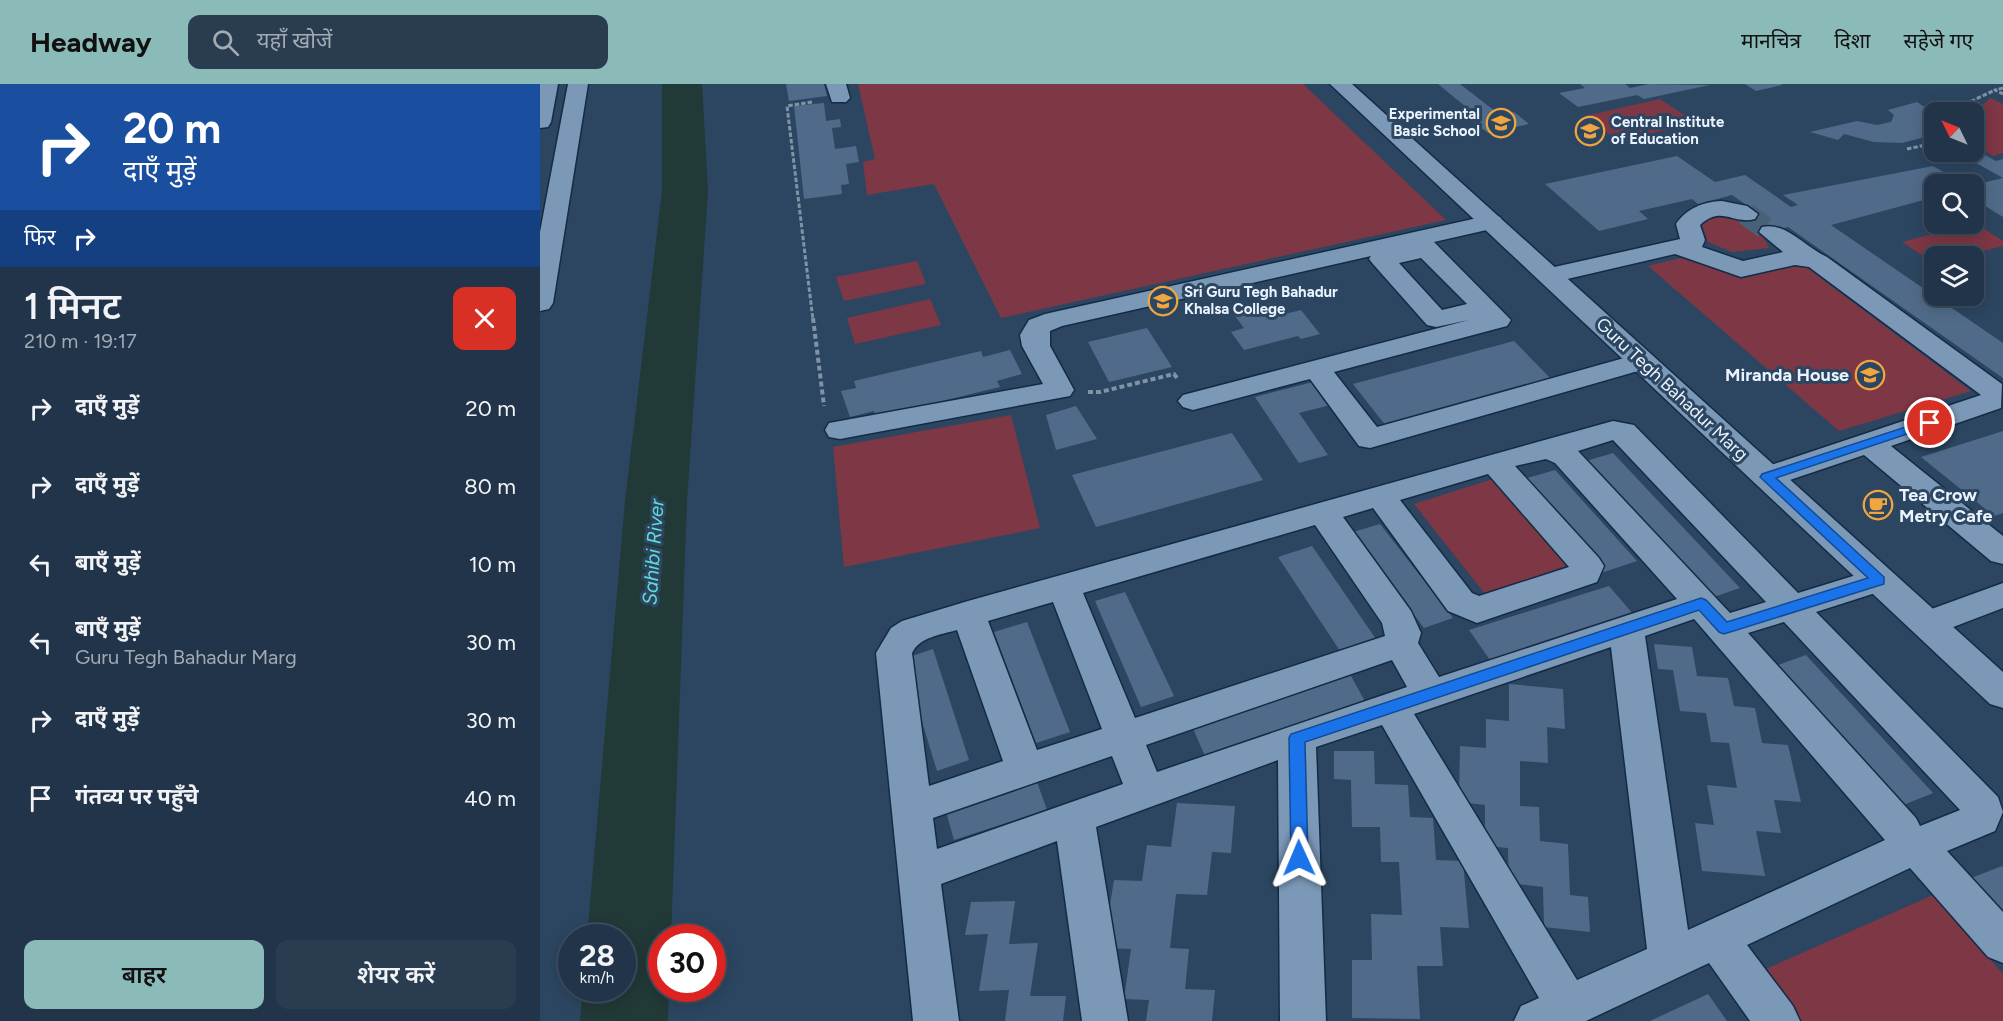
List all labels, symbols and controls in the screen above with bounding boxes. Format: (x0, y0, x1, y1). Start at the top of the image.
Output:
search box (188, 15, 608, 69)
text: Headway (30, 25, 152, 59)
icon: search (209, 26, 242, 59)
text: यहाँ खोजें (257, 27, 332, 54)
text: मानचित्र (1741, 28, 1801, 53)
text: दिशा (1834, 28, 1870, 53)
text: सहेजे गए (1903, 28, 1973, 53)
north arrow (1924, 102, 1984, 162)
map controls (1924, 102, 1984, 306)
text: 20 m (123, 103, 221, 154)
place label: Experimental Basic School (1389, 105, 1480, 140)
school or university icon: Experimental Basic School (1485, 107, 1517, 139)
icon: right (24, 108, 102, 186)
place label: Central Institute of Education (1611, 113, 1725, 148)
school or university icon: Central Institute of Education (1574, 115, 1606, 147)
text: दाएँ मुड़ें (123, 154, 197, 187)
button: search (1924, 174, 1984, 234)
icon: right (68, 222, 101, 255)
text: फिर (24, 224, 56, 251)
button: layers (1924, 246, 1984, 306)
place label: Sri Guru Tegh Bahadur Khalsa College (1184, 283, 1338, 318)
text: 1 मिनट (24, 285, 121, 328)
school or university icon: Sri Guru Tegh Bahadur Khalsa College (1147, 285, 1179, 317)
button: close (453, 287, 516, 350)
street label: Guru Tegh Bahadur Marg (1592, 313, 1752, 465)
text: 210 m · 19:17 (24, 329, 137, 353)
school or university icon: Miranda House (1854, 359, 1886, 391)
place label: Miranda House (1725, 364, 1849, 386)
icon: right (24, 392, 57, 425)
text: दाएँ मुड़ें (75, 393, 139, 420)
text: 20 m (465, 395, 516, 422)
pin (1904, 397, 1955, 448)
icon: arrive (1913, 406, 1946, 439)
icon: right (24, 470, 57, 503)
text: दाएँ मुड़ें (75, 471, 139, 498)
text: 80 m (464, 473, 516, 500)
place label: Tea Crow Metry Cafe (1899, 484, 1993, 527)
cafe icon: Tea Crow Metry Cafe (1862, 489, 1894, 521)
water label: Sahibi River (637, 497, 669, 606)
icon: left (24, 548, 57, 581)
text: बाएँ मुड़ें (75, 549, 141, 576)
text: 10 m (469, 551, 516, 578)
text: बाएँ मुड़ें (75, 615, 141, 642)
icon: left (24, 626, 57, 659)
text: 30 m (466, 629, 516, 656)
text: Guru Tegh Bahadur Marg (75, 645, 297, 669)
icon: right (24, 704, 57, 737)
text: दाएँ मुड़ें (75, 705, 139, 732)
text: 30 m (466, 707, 516, 734)
icon: arrive (24, 782, 57, 815)
text: गंतव्य पर पहुँचे (75, 783, 199, 810)
text: 40 m (464, 785, 516, 812)
position arrow (1267, 826, 1331, 890)
speed limit sign: 30 (648, 924, 726, 1002)
text: 28 (579, 937, 615, 974)
button: बाहर (24, 940, 264, 1009)
button: शेयर करें (276, 940, 516, 1009)
text: km/h (580, 969, 614, 987)

